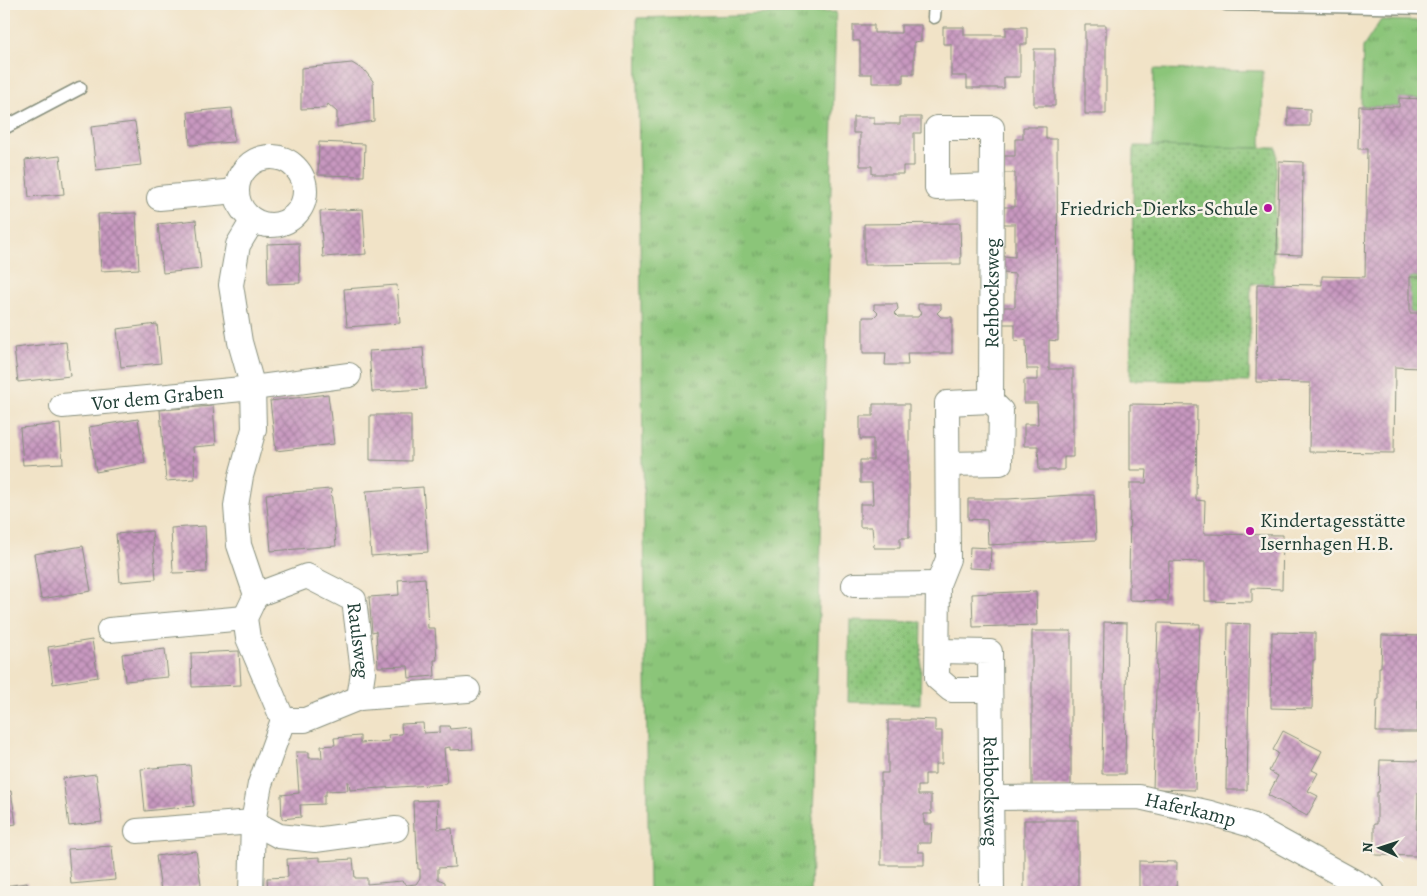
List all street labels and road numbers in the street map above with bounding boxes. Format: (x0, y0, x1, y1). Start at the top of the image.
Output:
street label: Rehbocksweg (978, 238, 1006, 348)
street label: Vor dem Graben (89, 378, 225, 417)
street label: Raulsweg (340, 600, 376, 681)
street label: Rehbocksweg (977, 736, 1005, 846)
street label: Haferkamp (1142, 786, 1239, 834)

